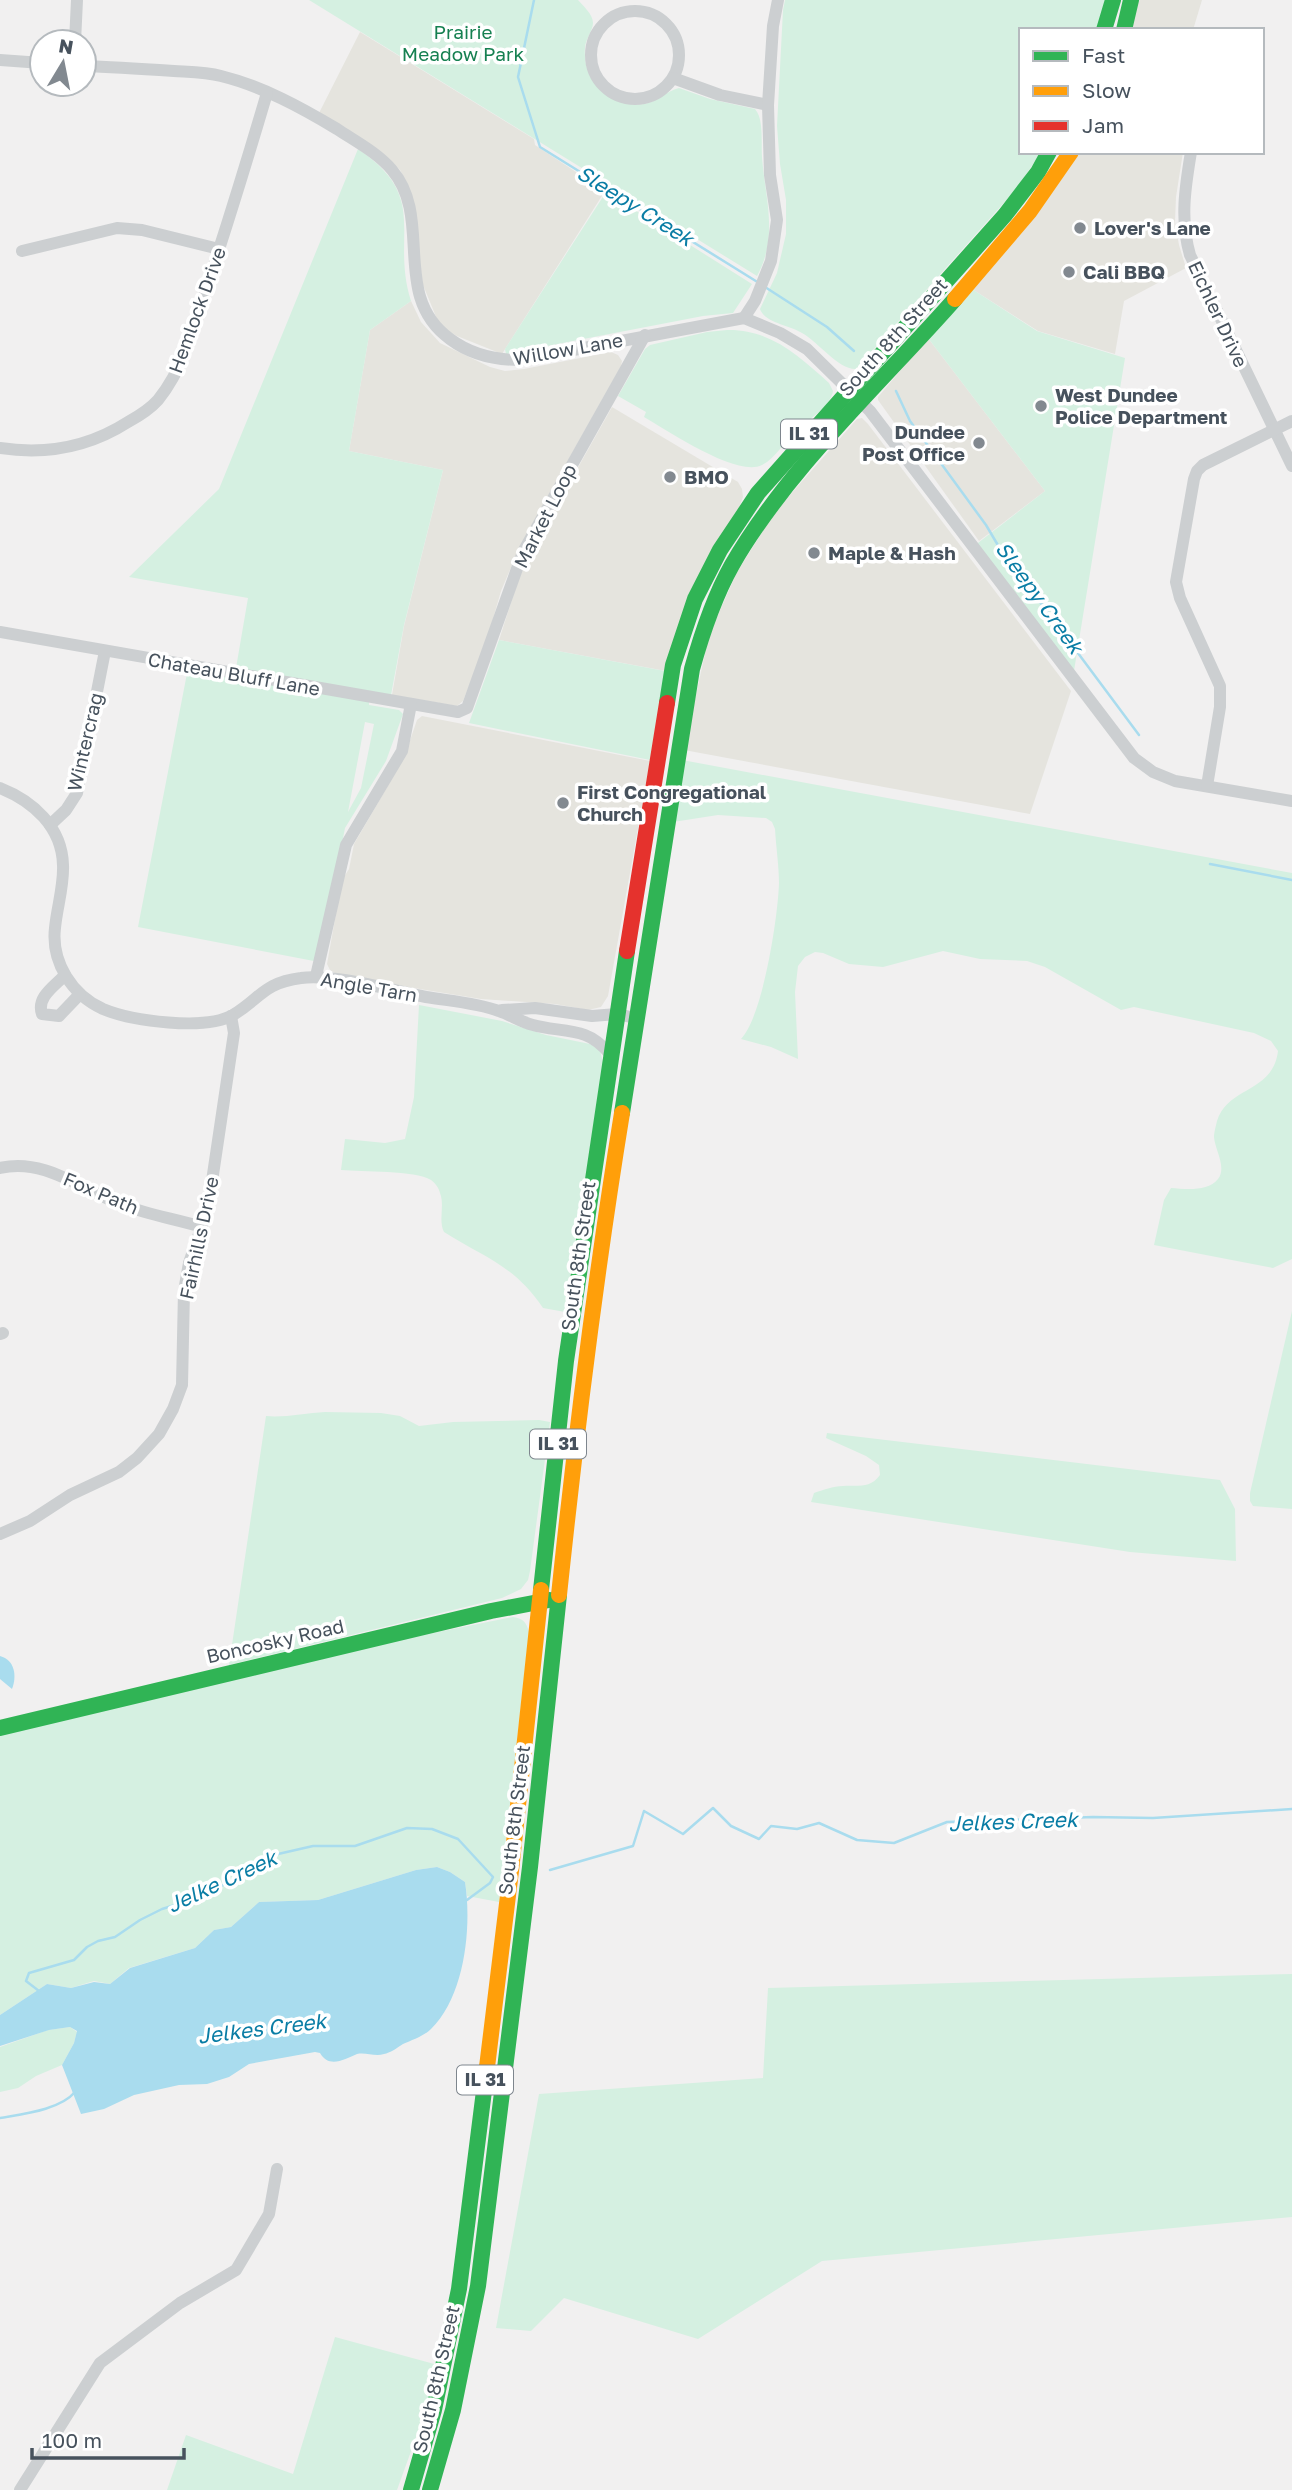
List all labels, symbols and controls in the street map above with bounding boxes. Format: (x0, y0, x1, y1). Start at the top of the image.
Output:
park label: Prairie Meadow Park (402, 20, 524, 65)
north arrow (28, 28, 98, 98)
legend (1019, 28, 1264, 154)
text: N (57, 33, 75, 58)
text: Fast (1082, 42, 1125, 68)
text: Slow (1082, 77, 1131, 103)
text: Jam (1082, 112, 1124, 138)
water label: Sleepy Creek (573, 159, 700, 252)
place label: Lover's Lane (1094, 216, 1211, 239)
marker: Lover's Lane (1072, 220, 1088, 236)
street label: Hemlock Drive (163, 244, 230, 376)
street label: Eichler Drive (1184, 257, 1253, 371)
place label: Cali BBQ (1083, 260, 1165, 283)
marker: Cali BBQ (1061, 264, 1077, 280)
street label: South 8th Street (834, 273, 952, 400)
street label: Willow Lane (511, 328, 625, 369)
place label: West Dundee Police Department (1055, 383, 1228, 428)
marker: West Dundee Police Department (1033, 398, 1049, 414)
road number: IL 31 (781, 420, 837, 448)
place label: Dundee Post Office (862, 420, 965, 465)
marker: Dundee Post Office (971, 435, 987, 451)
street label: Market Loop (509, 460, 581, 571)
place label: BMO (684, 465, 729, 488)
marker: BMO (662, 469, 678, 485)
water label: Sleepy Creek (990, 536, 1090, 660)
place label: Maple & Hash (828, 541, 956, 564)
marker: Maple & Hash (806, 545, 822, 561)
street label: Chateau Bluff Lane (146, 647, 322, 700)
street label: Wintercrag (62, 690, 107, 794)
place label: First Congregational Church (577, 780, 766, 825)
marker: First Congregational Church (555, 795, 571, 811)
street label: Angle Tarn (319, 967, 419, 1006)
street label: Fox Path (60, 1166, 142, 1219)
street label: Fairhills Drive (174, 1174, 223, 1301)
street label: South 8th Street (556, 1180, 599, 1332)
road number: IL 31 (530, 1429, 586, 1458)
street label: Boncosky Road (204, 1614, 346, 1668)
street label: South 8th Street (493, 1744, 534, 1896)
water label: Jelkes Creek (948, 1806, 1080, 1836)
water label: Jelke Creek (163, 1843, 282, 1918)
water label: Jelkes Creek (196, 2007, 330, 2049)
road number: IL 31 (457, 2066, 513, 2094)
street label: South 8th Street (407, 2303, 464, 2455)
scale bar (32, 2416, 184, 2460)
text: 100 m (42, 2427, 102, 2453)

